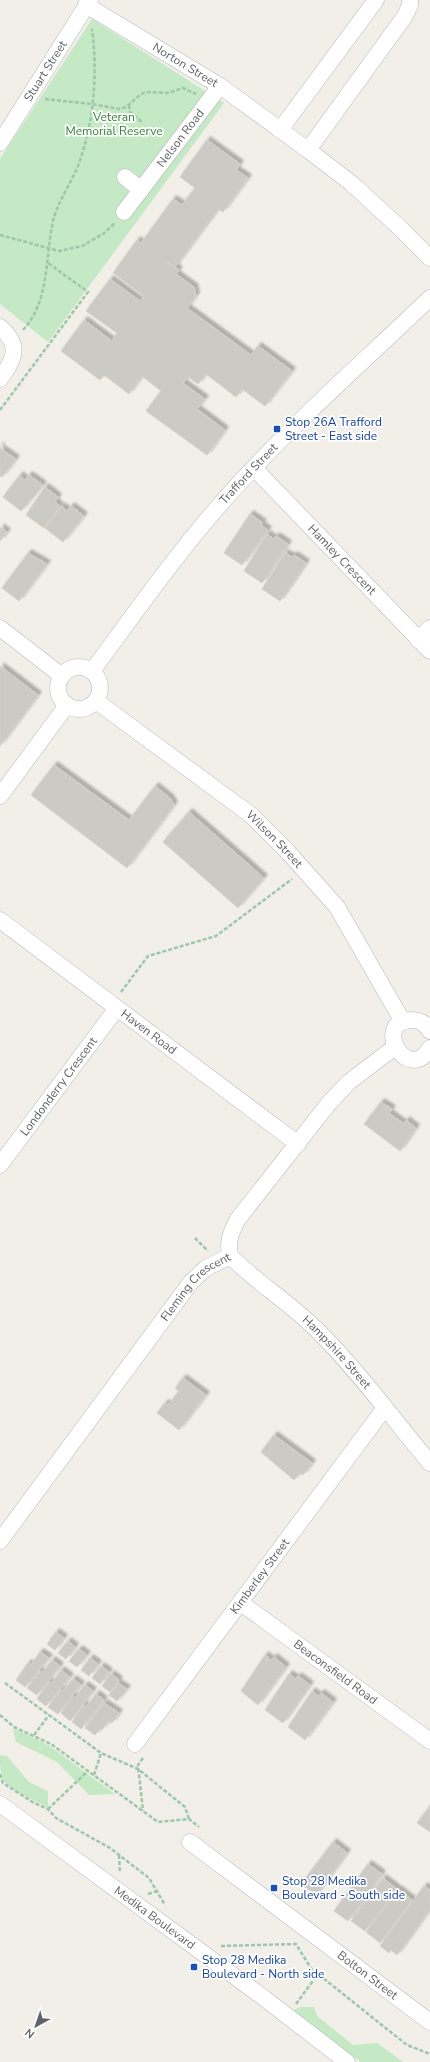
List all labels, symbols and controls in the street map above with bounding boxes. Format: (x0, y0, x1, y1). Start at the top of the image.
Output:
street label: Stuart Street (20, 37, 71, 105)
street label: Norton Street (150, 39, 222, 91)
street label: Nelson Road (153, 106, 208, 170)
park label: Veteran Memorial Reserve (65, 109, 163, 139)
place label: Stop 26A Trafford Street - East side (285, 414, 382, 444)
marker: Stop 26A Trafford Street - East side (272, 424, 282, 434)
street label: Trafford Street (216, 439, 282, 508)
street label: Hamley Crescent (304, 521, 380, 599)
street label: Wilson Street (243, 807, 307, 872)
street label: Haven Road (118, 1006, 180, 1058)
street label: Londonderry Crescent (16, 1033, 101, 1139)
street label: Fleming Crescent (157, 1249, 234, 1324)
street label: Hampshire Street (299, 1312, 375, 1393)
street label: Kimberley Street (226, 1535, 293, 1617)
street label: Beaconsfield Road (290, 1636, 381, 1708)
place label: Stop 28 Medika Boulevard - South side (282, 1873, 405, 1903)
street label: Medika Boulevard (111, 1883, 198, 1953)
marker: Stop 28 Medika Boulevard - South side (269, 1883, 279, 1893)
street label: Bolton Street (334, 1947, 402, 2004)
place label: Stop 28 Medika Boulevard - North side (202, 1952, 324, 1982)
marker: Stop 28 Medika Boulevard - North side (189, 1962, 199, 1972)
north arrow (16, 2006, 56, 2046)
text: N (22, 2025, 38, 2042)

